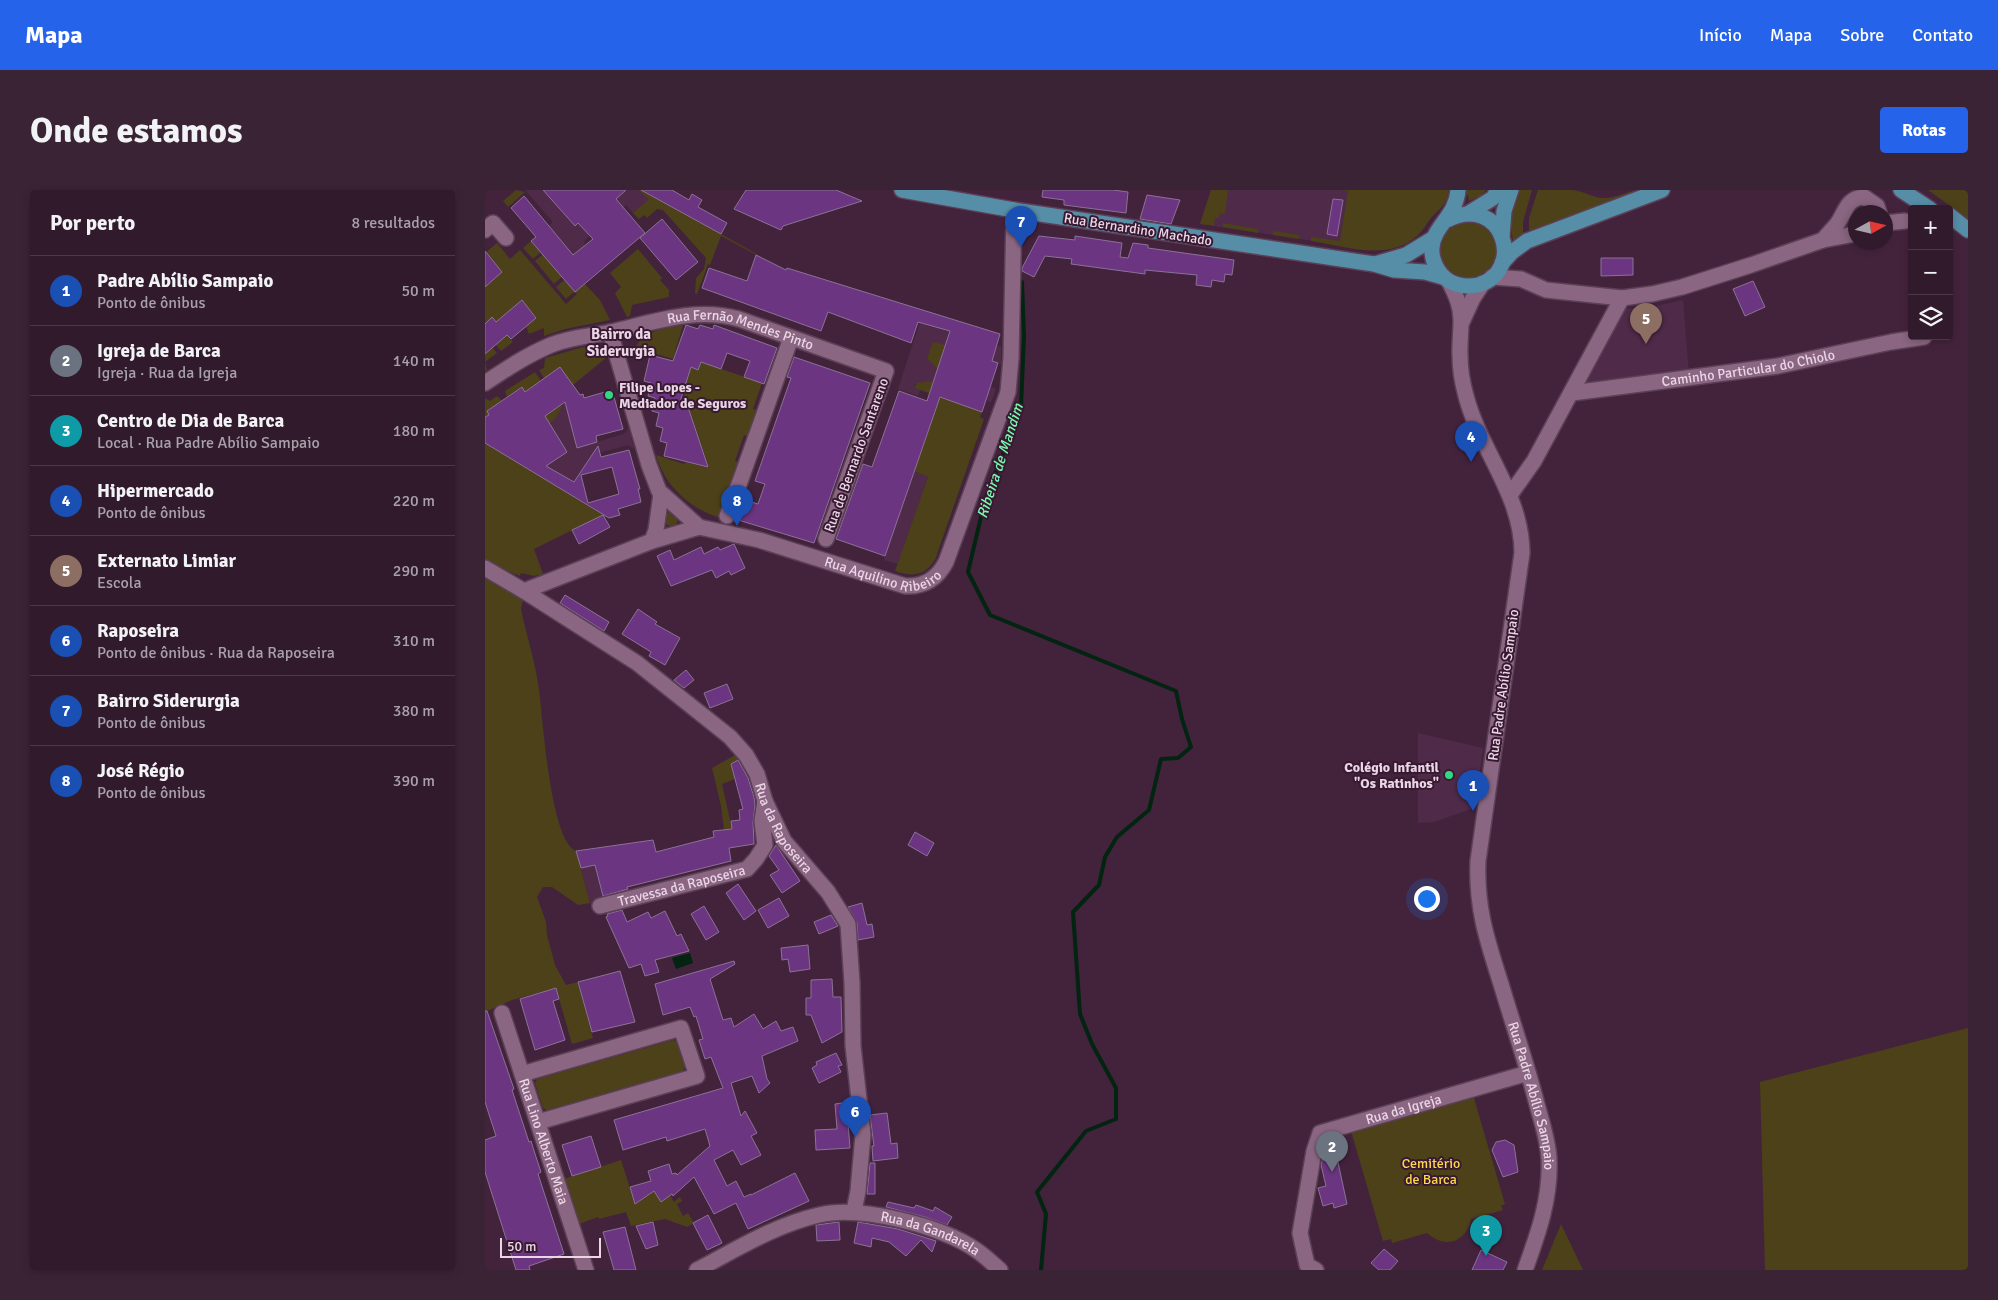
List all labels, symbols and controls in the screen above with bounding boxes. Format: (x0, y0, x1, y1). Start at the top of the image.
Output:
text: Mapa (25, 20, 83, 50)
text: Início (1699, 24, 1742, 46)
text: Mapa (1770, 24, 1812, 46)
text: Sobre (1840, 24, 1884, 46)
text: Contato (1912, 24, 1973, 46)
button: Rotas (1880, 107, 1968, 153)
text: Onde estamos (30, 109, 242, 152)
north arrow (1848, 205, 1893, 250)
map controls (1908, 205, 1953, 340)
button: + (1908, 205, 1953, 250)
pin: 7 (1005, 206, 1037, 247)
street label: Rua Bernardino Machado (1063, 209, 1213, 250)
text: Por perto (50, 210, 135, 236)
text: 8 resultados (352, 213, 435, 233)
button: − (1908, 250, 1953, 295)
text: Padre Abílio Sampaio (97, 269, 273, 293)
text: 1 (62, 281, 70, 301)
text: 50 m (401, 281, 435, 301)
text: Ponto de ônibus (97, 293, 206, 313)
button: layers (1908, 295, 1953, 340)
pin: 5 (1630, 303, 1662, 344)
street label: Rua Fernão Mendes Pinto (666, 307, 816, 354)
district label: Bairro da Siderurgia (587, 325, 656, 360)
text: Igreja de Barca (97, 339, 221, 363)
street label: Caminho Particular do Chiolo (1661, 346, 1836, 390)
text: 2 (62, 351, 70, 371)
text: 140 m (393, 351, 435, 371)
text: Igreja · Rua da Igreja (97, 363, 237, 383)
street label: Rua de Bernardo Santareno (821, 376, 892, 535)
place label: Filipe Lopes - Mediador de Seguros (619, 379, 746, 412)
marker: Filipe Lopes - Mediador de Seguros (603, 389, 615, 401)
water label: Ribeira de Mandim (973, 400, 1027, 521)
text: Centro de Dia de Barca (97, 409, 284, 433)
text: 3 (62, 421, 70, 441)
text: 180 m (393, 421, 435, 441)
pin: 4 (1455, 421, 1487, 462)
text: Local · Rua Padre Abílio Sampaio (97, 433, 320, 453)
text: Hipermercado (97, 479, 214, 503)
pin: 8 (721, 485, 753, 526)
text: 4 (62, 491, 70, 511)
text: 220 m (393, 491, 435, 511)
text: Ponto de ônibus (97, 503, 206, 523)
text: Externato Limiar (97, 549, 236, 573)
street label: Rua Aquilino Ribeiro (822, 553, 945, 596)
text: 5 (62, 561, 70, 581)
text: 290 m (393, 561, 435, 581)
text: Escola (97, 573, 142, 593)
street label: Rua Padre Abílio Sampaio (1484, 608, 1523, 762)
text: Raposeira (97, 619, 179, 643)
text: 6 (62, 631, 70, 651)
text: 310 m (393, 631, 435, 651)
text: Ponto de ônibus · Rua da Raposeira (97, 643, 335, 663)
text: Bairro Siderurgia (97, 689, 240, 713)
text: 7 (62, 701, 70, 721)
text: 380 m (393, 701, 435, 721)
text: Ponto de ônibus (97, 713, 206, 733)
text: José Régio (97, 759, 184, 783)
place label: Colégio Infantil "Os Ratinhos" (1344, 759, 1440, 792)
marker: Colégio Infantil "Os Ratinhos" (1443, 769, 1455, 781)
pin: 1 (1457, 770, 1489, 811)
text: 8 (62, 771, 70, 791)
text: 390 m (393, 771, 435, 791)
street label: Rua da Raposeira (751, 781, 816, 877)
text: Ponto de ônibus (97, 783, 206, 803)
street label: Travessa da Raposeira (616, 862, 747, 910)
your location (1414, 886, 1440, 912)
street label: Rua Padre Abílio Sampaio (1504, 1020, 1557, 1170)
street label: Rua Lino Alberto Maia (515, 1076, 572, 1207)
street label: Rua da Igreja (1364, 1090, 1443, 1128)
pin: 6 (839, 1096, 871, 1137)
pin: 2 (1316, 1131, 1348, 1172)
park label: Cemitério de Barca (1402, 1155, 1460, 1188)
street label: Rua da Gandarela (879, 1208, 983, 1259)
pin: 3 (1470, 1215, 1502, 1256)
scale bar (500, 1235, 601, 1258)
text: 50 m (507, 1238, 536, 1255)

